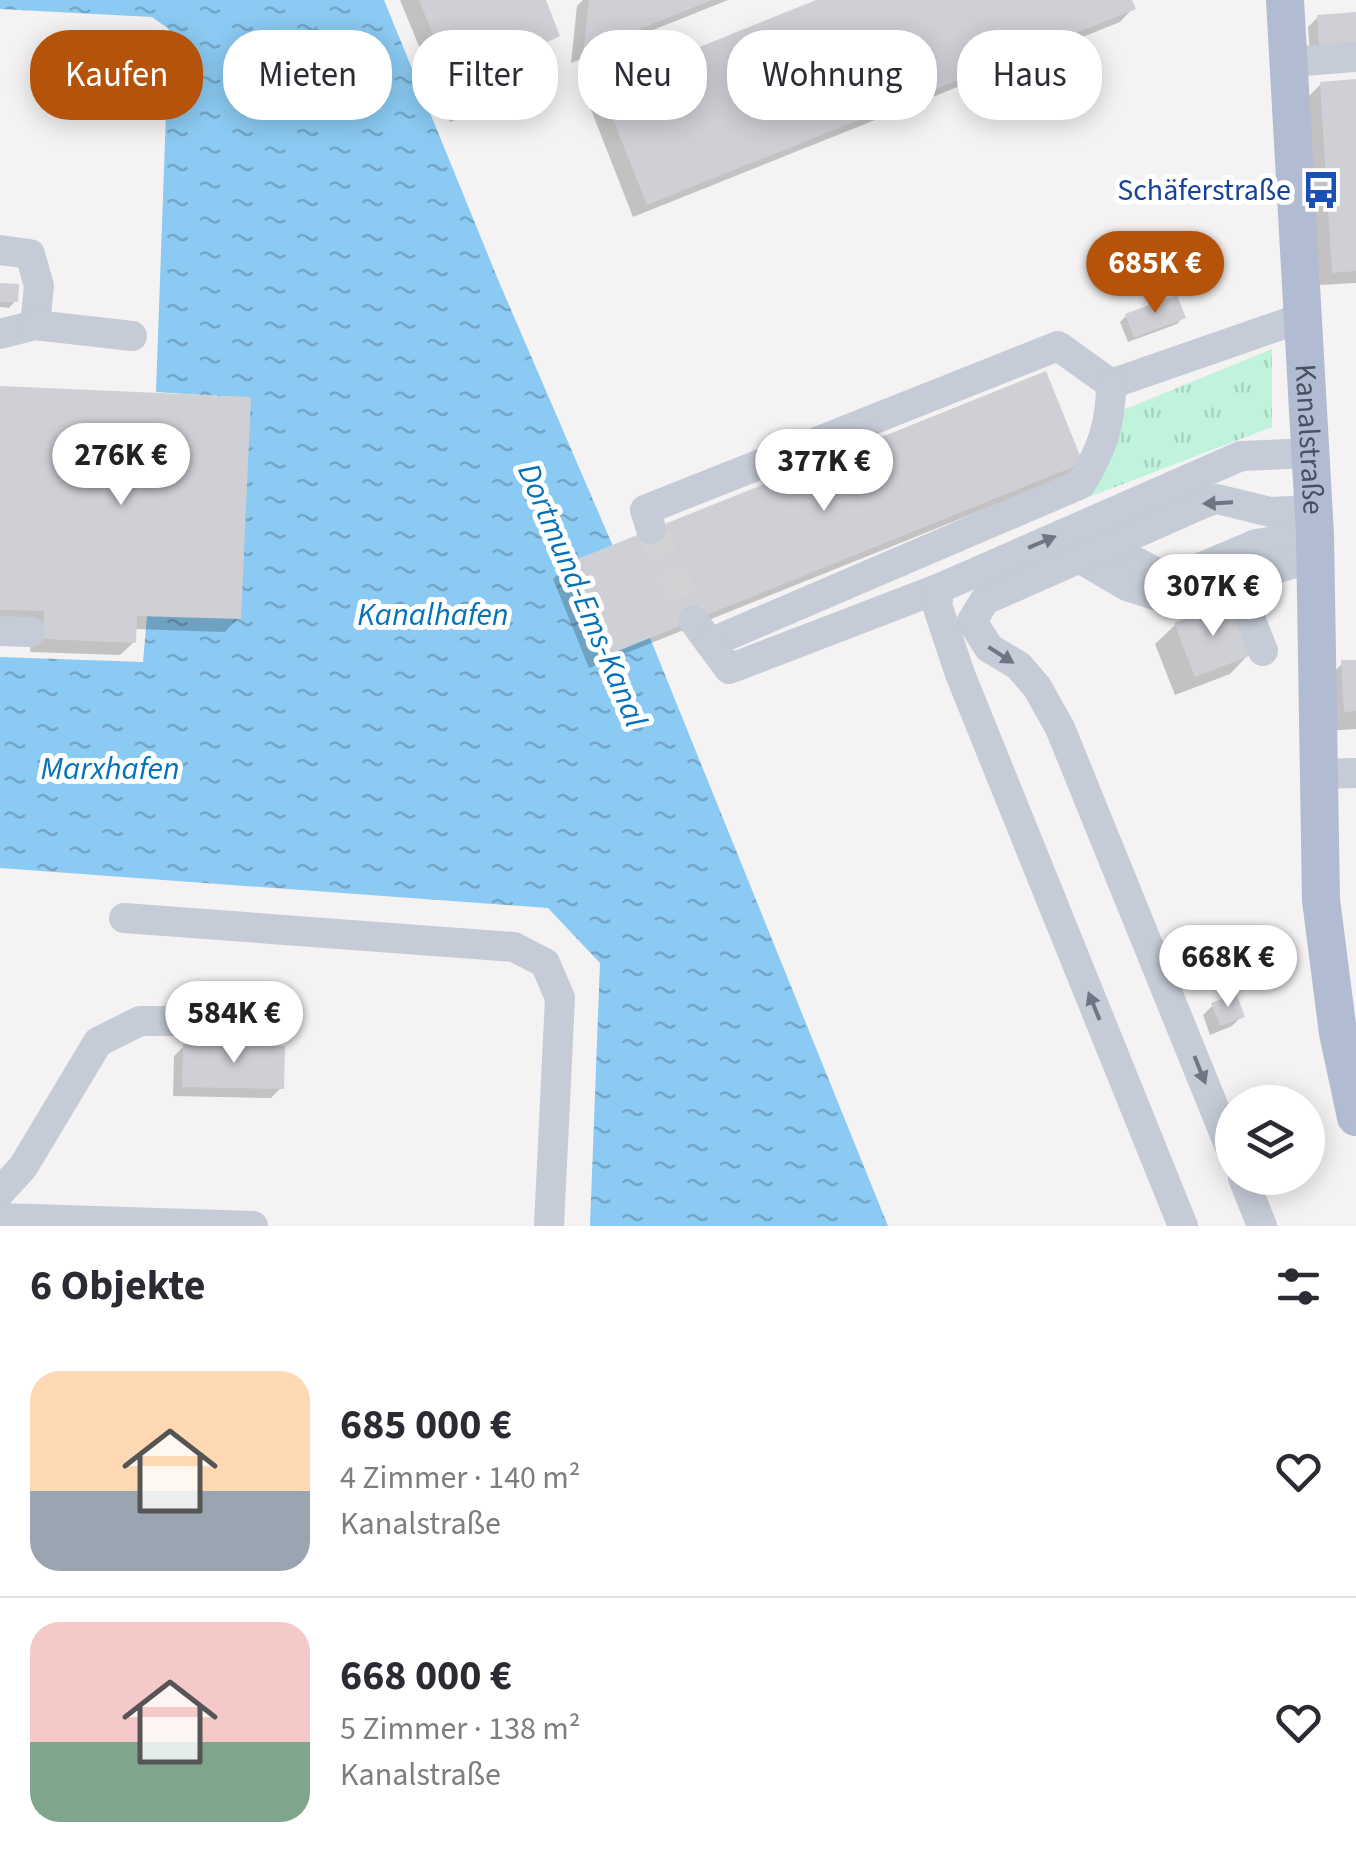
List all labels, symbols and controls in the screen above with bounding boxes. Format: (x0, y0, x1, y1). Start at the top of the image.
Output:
chip: Kaufen (30, 30, 203, 120)
chip: Mieten (223, 30, 392, 120)
chip: Filter (412, 30, 558, 120)
chip: Neu (578, 30, 707, 120)
chip: Wohnung (727, 30, 937, 120)
chip: Haus (957, 30, 1102, 120)
place label: Schäferstraße (1117, 169, 1291, 212)
bus stop icon: Schäferstraße (1300, 169, 1342, 211)
pin: 685K € (1074, 231, 1236, 316)
text: 685K € (1108, 240, 1202, 286)
street label: Kanalstraße (1283, 363, 1335, 516)
pin: 276K € (40, 423, 202, 508)
pin: 377K € (743, 429, 905, 514)
text: 276K € (74, 432, 168, 478)
text: 377K € (777, 438, 871, 484)
water label: Dortmund-Ems-Kanal (506, 456, 659, 735)
one-way arrow (1202, 495, 1233, 511)
one-way arrow (1027, 534, 1057, 550)
pin: 307K € (1132, 554, 1294, 639)
text: 307K € (1166, 563, 1260, 609)
water label: Kanalhafen (357, 592, 509, 638)
one-way arrow (988, 645, 1015, 663)
water label: Marxhafen (40, 746, 180, 792)
pin: 668K € (1147, 925, 1309, 1010)
text: 668K € (1181, 934, 1275, 980)
pin: 584K € (153, 981, 315, 1066)
text: 584K € (187, 990, 281, 1036)
one-way arrow (1085, 991, 1101, 1021)
one-way arrow (1192, 1055, 1208, 1085)
map controls (1215, 1085, 1325, 1195)
button: layers (1215, 1085, 1325, 1195)
text: 6 Objekte (30, 1256, 205, 1316)
icon: filters (1271, 1259, 1326, 1314)
text: 685 000 € (340, 1395, 512, 1455)
icon: home (110, 1411, 230, 1531)
icon: heart (1271, 1444, 1326, 1499)
text: 4 Zimmer · 140 m² (340, 1455, 581, 1501)
text: Kanalstraße (340, 1501, 501, 1547)
text: 668 000 € (340, 1646, 512, 1706)
icon: home (110, 1662, 230, 1782)
icon: heart (1271, 1695, 1326, 1750)
text: 5 Zimmer · 138 m² (340, 1706, 581, 1752)
text: Kanalstraße (340, 1752, 501, 1798)

